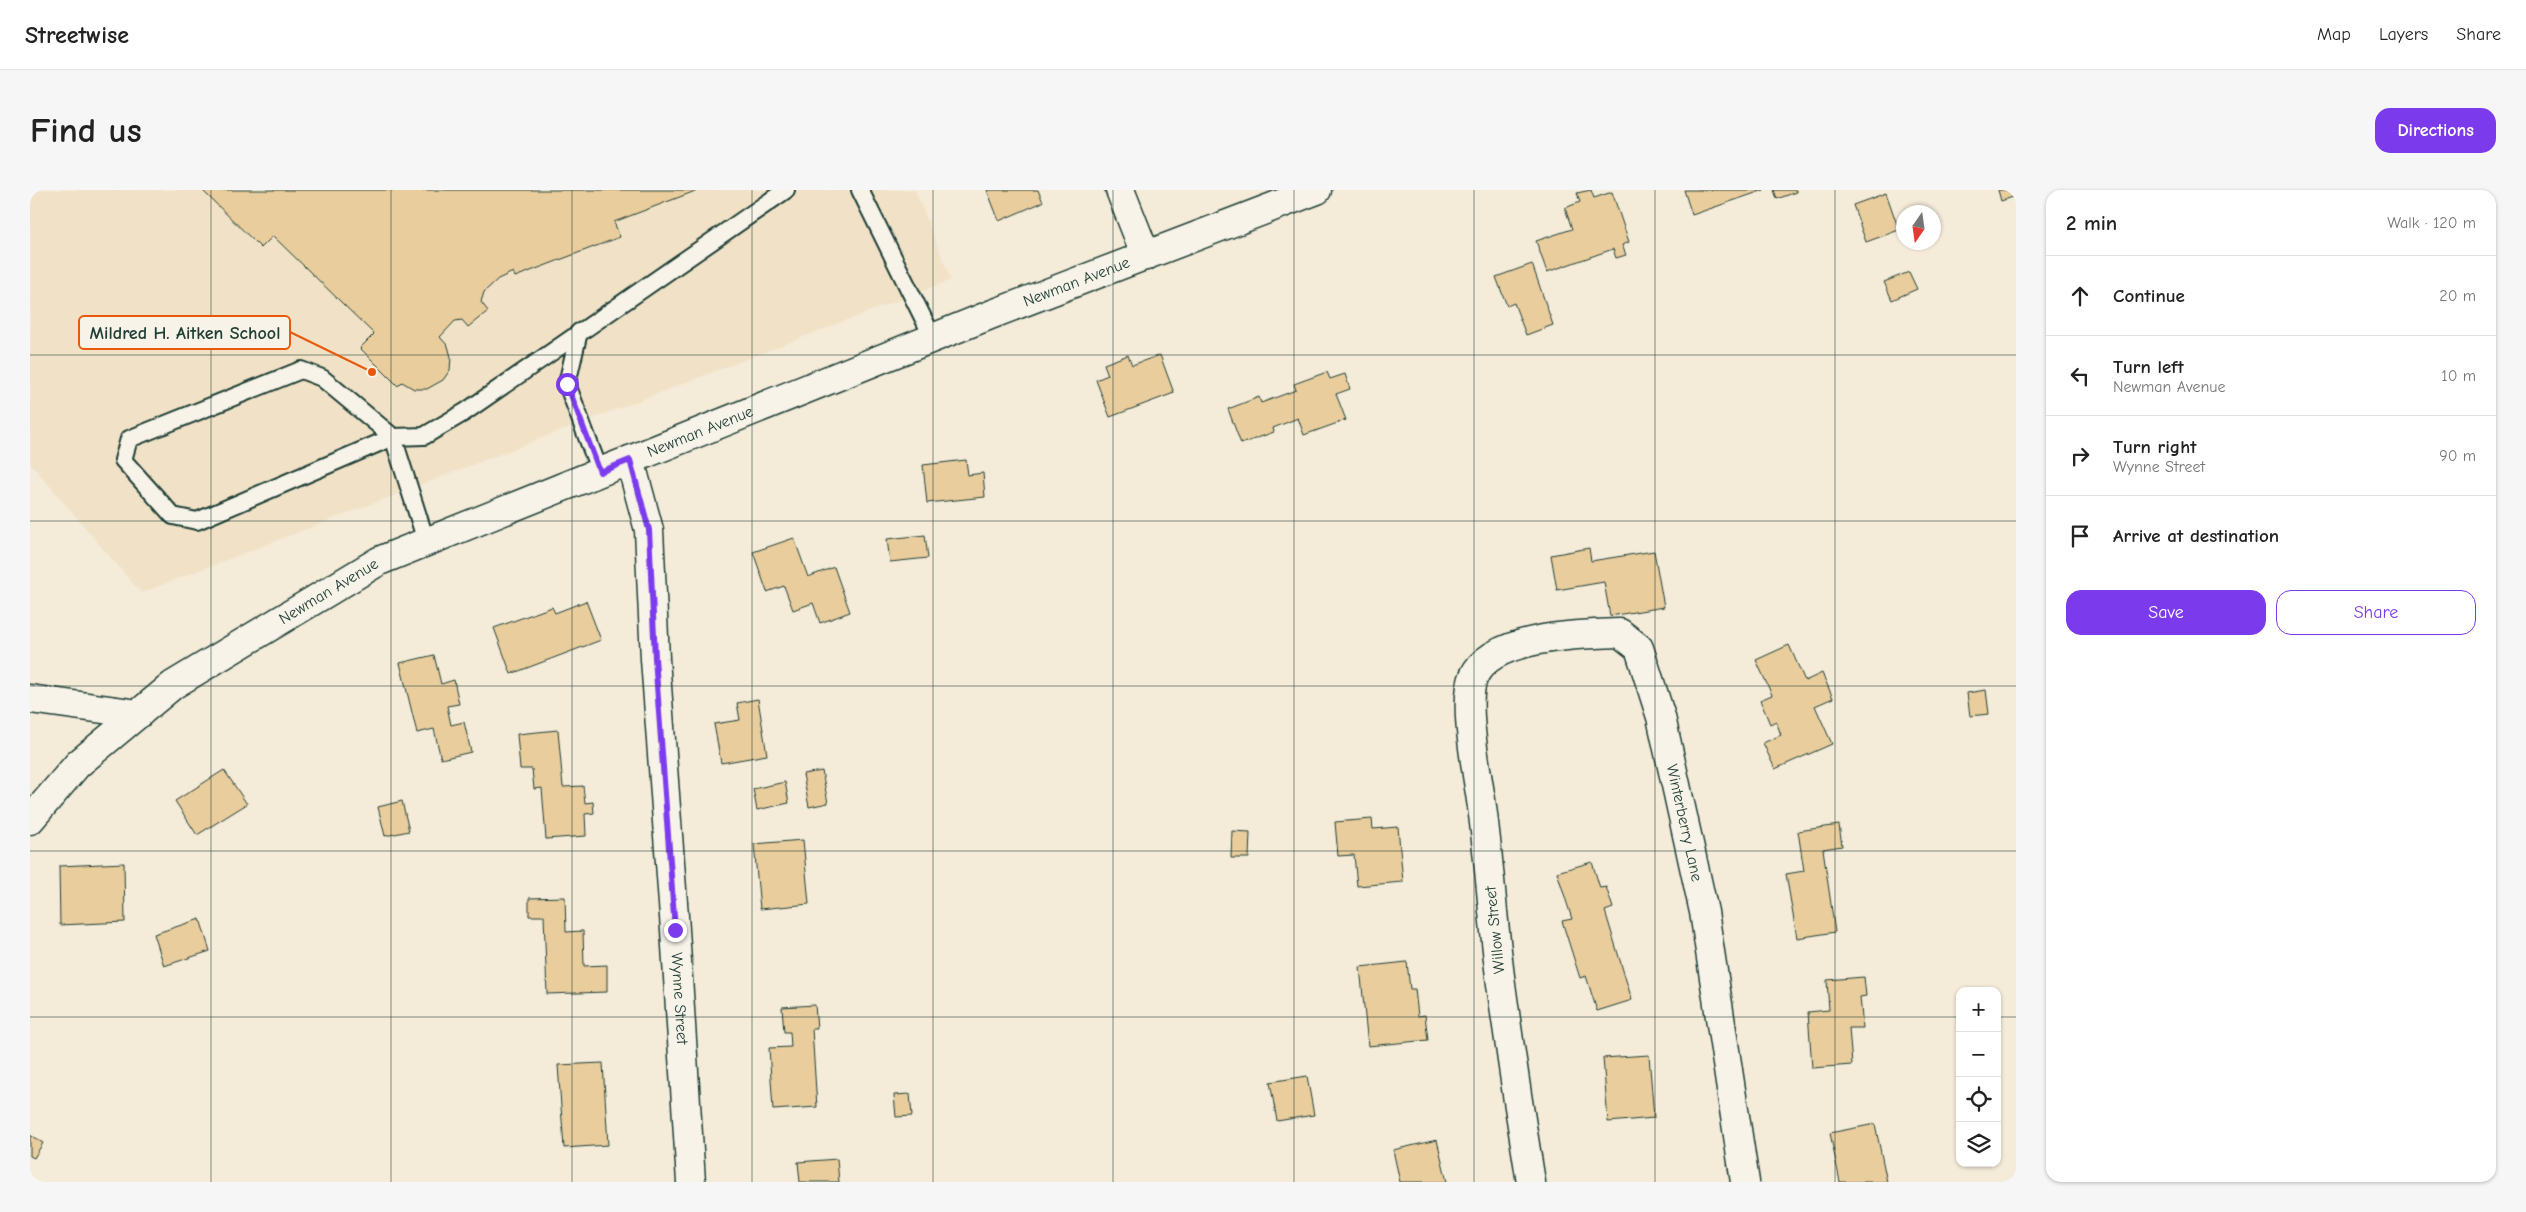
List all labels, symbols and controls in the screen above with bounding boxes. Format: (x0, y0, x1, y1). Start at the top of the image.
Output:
text: Streetwise (25, 21, 129, 49)
text: Map (2317, 24, 2351, 45)
text: Layers (2379, 24, 2428, 45)
text: Share (2456, 24, 2501, 45)
button: Directions (2375, 108, 2496, 153)
text: Find us (30, 110, 142, 151)
north arrow (1896, 205, 1941, 250)
text: 2 min (2066, 211, 2117, 235)
text: Walk · 120 m (2387, 214, 2476, 232)
street label: Newman Avenue (1021, 253, 1132, 310)
icon: ahead (2066, 282, 2094, 310)
text: Continue (2113, 285, 2185, 307)
text: 20 m (2439, 287, 2476, 305)
callout: Mildred H. Aitken School (79, 316, 290, 349)
text: Mildred H. Aitken School (90, 323, 280, 344)
text: Turn left (2113, 356, 2184, 378)
icon: left (2066, 362, 2094, 390)
text: 10 m (2441, 367, 2476, 385)
route start (556, 373, 579, 396)
text: Newman Avenue (2113, 378, 2226, 396)
street label: Newman Avenue (645, 402, 756, 461)
text: Turn right (2113, 436, 2197, 458)
icon: right (2066, 442, 2094, 470)
text: 90 m (2439, 447, 2476, 465)
text: Wynne Street (2113, 458, 2205, 476)
icon: arrive (2066, 522, 2094, 550)
text: Arrive at destination (2113, 525, 2279, 547)
street label: Newman Avenue (276, 555, 382, 628)
button: Save (2066, 590, 2266, 635)
button: Share (2276, 590, 2476, 635)
street label: Winterberry Lane (1663, 762, 1706, 883)
street label: Willow Street (1481, 885, 1509, 975)
route end (664, 919, 687, 942)
street label: Wynne Street (667, 952, 691, 1045)
map controls (1956, 987, 2001, 1167)
button: + (1956, 987, 2001, 1032)
button: − (1956, 1032, 2001, 1077)
button: locate (1956, 1077, 2001, 1122)
button: layers (1956, 1122, 2001, 1167)

